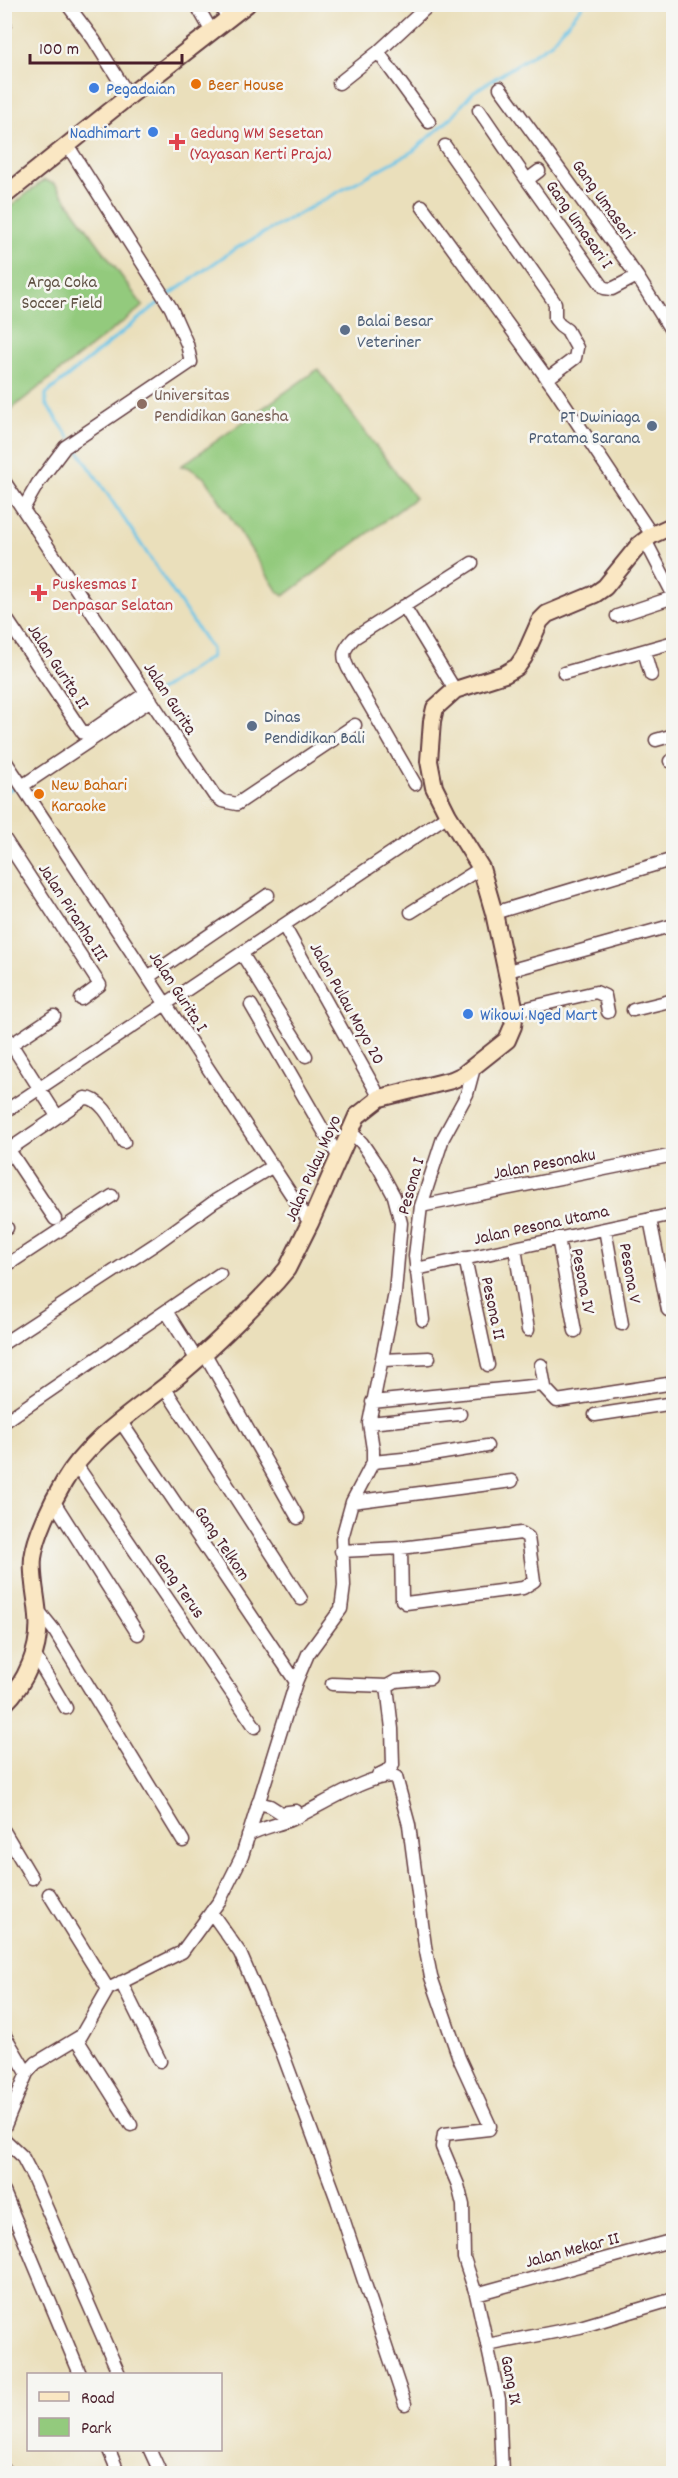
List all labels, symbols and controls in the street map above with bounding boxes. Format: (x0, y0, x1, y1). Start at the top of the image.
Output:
scale bar (30, 27, 182, 65)
text: 100 m (39, 38, 79, 63)
place label: Beer House (208, 74, 284, 99)
marker: Beer House (189, 77, 203, 91)
place label: Pegadaian (106, 78, 175, 103)
marker: Pegadaian (87, 81, 101, 95)
place label: Nadhimart (70, 122, 141, 147)
place label: Gedung WM Sesetan (Yayasan Kerti Praja) (190, 122, 332, 168)
marker: Nadhimart (146, 125, 160, 139)
marker: Gedung WM Sesetan (Yayasan Kerti Praja) (168, 133, 186, 151)
street label: Gang Umasari (564, 155, 640, 246)
street label: Gang Umasari I (538, 176, 618, 275)
park label: Arga Coka Soccer Field (21, 271, 103, 317)
place label: Balai Besar Veteriner (357, 310, 434, 356)
marker: Balai Besar Veteriner (338, 323, 352, 337)
place label: Universitas Pendidikan Ganesha (154, 384, 289, 430)
marker: Universitas Pendidikan Ganesha (135, 397, 149, 411)
place label: PT Dwiniaga Pratama Sarana (528, 406, 641, 452)
marker: PT Dwiniaga Pratama Sarana (645, 419, 659, 433)
place label: Puskesmas I Denpasar Selatan (52, 573, 173, 619)
marker: Puskesmas I Denpasar Selatan (30, 584, 48, 602)
street label: Jalan Gurita II (20, 620, 94, 715)
street label: Jalan Gurita (136, 658, 202, 741)
place label: Dinas Pendidikan Bali (264, 706, 365, 752)
marker: Dinas Pendidikan Bali (245, 719, 259, 733)
place label: New Bahari Karaoke (51, 774, 127, 820)
marker: New Bahari Karaoke (32, 787, 46, 801)
street label: Jalan Piranha III (31, 859, 113, 968)
street label: Jalan Pulau Moyo 20 (302, 939, 390, 1070)
street label: Jalan Gurita I (141, 947, 213, 1038)
place label: Wikowi Nged Mart (480, 1004, 598, 1029)
marker: Wikowi Nged Mart (461, 1007, 475, 1021)
street label: Jalan Pulau Moyo (280, 1112, 349, 1226)
street label: Jalan Pesonaku (491, 1143, 598, 1188)
street label: Pesona I (392, 1155, 433, 1218)
street label: Jalan Pesona Utama (472, 1200, 612, 1253)
street label: Pesona V (611, 1241, 646, 1306)
street label: Pesona IV (563, 1246, 600, 1317)
street label: Pesona II (473, 1275, 510, 1343)
street label: Gang Telkom (187, 1502, 255, 1587)
street label: Gang Terus (146, 1549, 210, 1624)
street label: Jalan Mekar II (523, 2227, 623, 2276)
street label: Gang IX (493, 2354, 527, 2407)
legend (27, 2373, 222, 2451)
text: Road (81, 2387, 115, 2412)
text: Park (81, 2417, 112, 2442)

